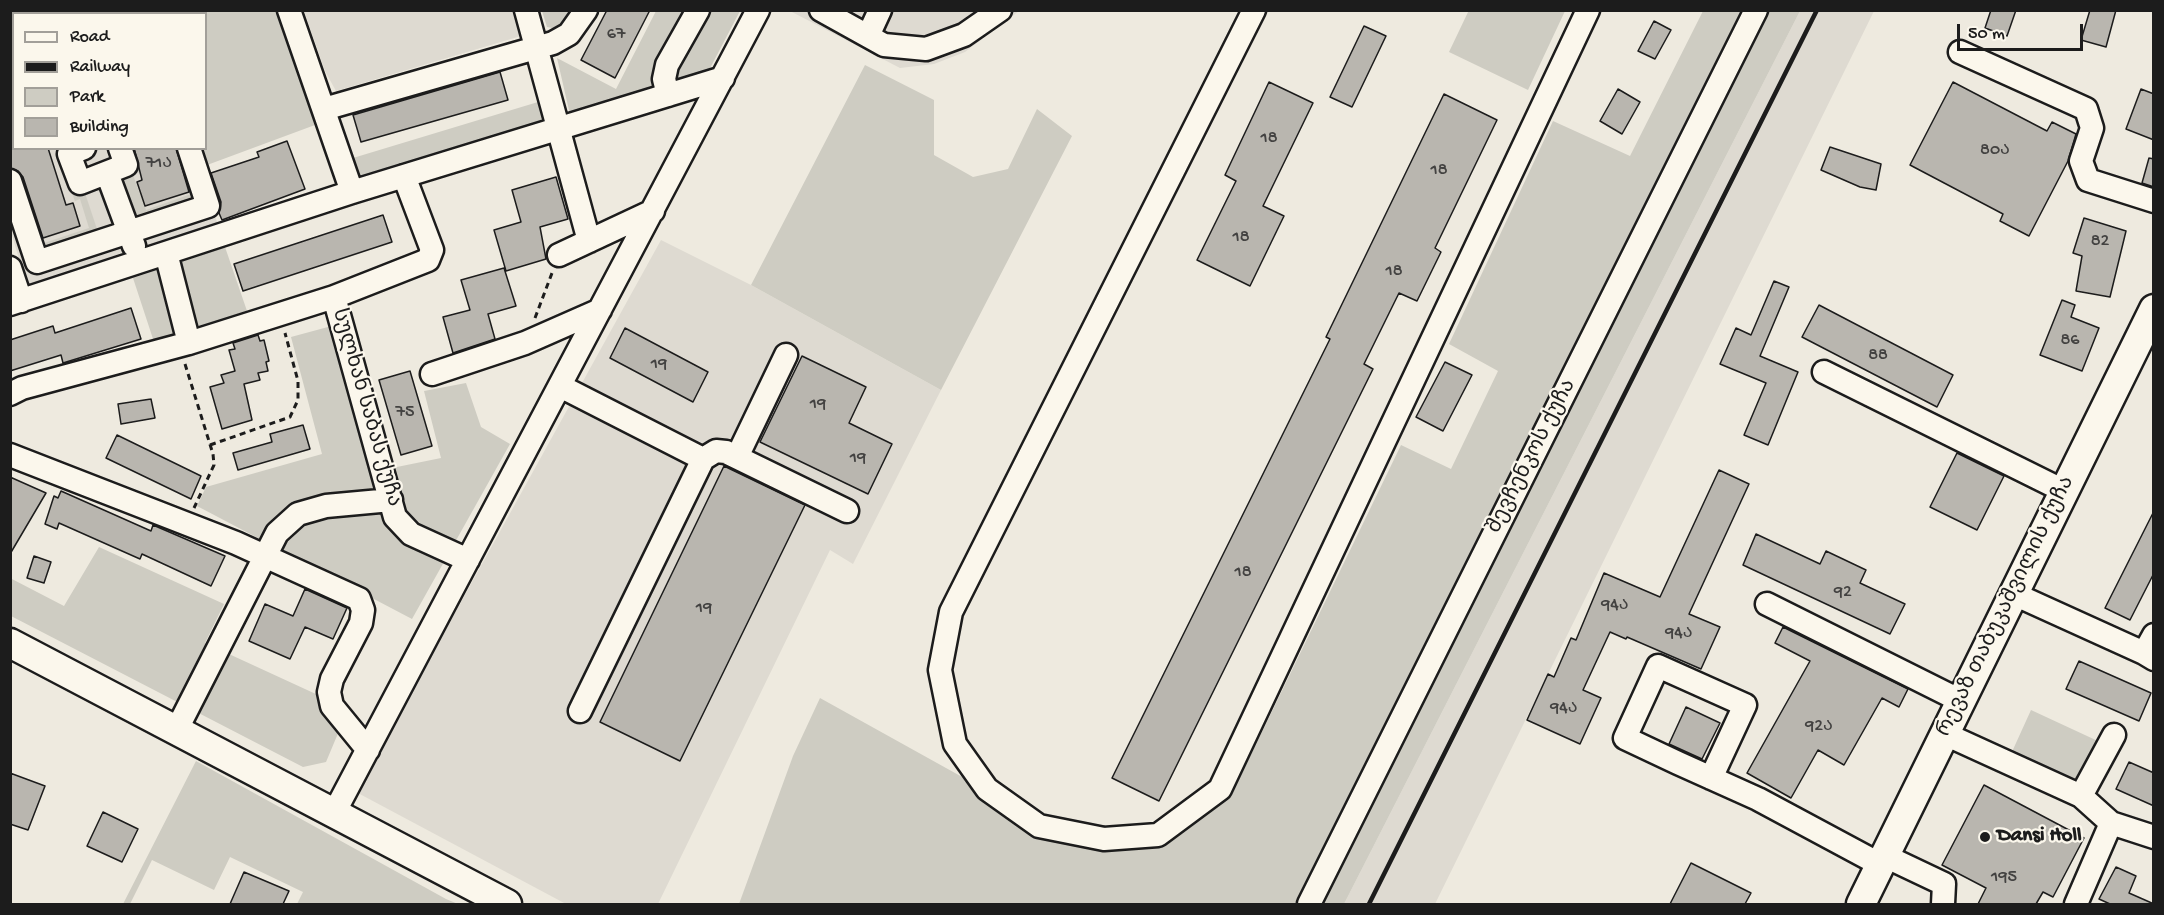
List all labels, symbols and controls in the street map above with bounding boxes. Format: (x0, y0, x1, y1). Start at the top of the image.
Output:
legend (12, 12, 207, 150)
scale bar (1960, 12, 2086, 50)
house number: 67 (607, 24, 625, 46)
text: 50 m (1968, 24, 2005, 45)
text: Road (70, 27, 109, 48)
text: Railway (70, 57, 130, 78)
text: Park (70, 87, 104, 108)
text: Building (70, 117, 129, 138)
house number: 18 (1260, 128, 1278, 150)
house number: 80ა (1980, 140, 2010, 162)
house number: 71ა (146, 153, 172, 175)
house number: 18 (1430, 160, 1448, 182)
house number: 18 (1232, 227, 1250, 249)
house number: 82 (2091, 231, 2109, 253)
house number: 18 (1385, 261, 1403, 283)
street label: სულხან საბას ქუჩა (325, 306, 405, 510)
house number: 86 (2061, 330, 2079, 352)
house number: 88 (1868, 345, 1888, 367)
house number: 19 (651, 354, 667, 376)
street label: შევჩენკოს ქუჩა (1483, 376, 1583, 538)
house number: 19 (810, 394, 826, 416)
house number: 75 (396, 402, 414, 424)
house number: 19 (850, 448, 866, 470)
street label: რევაზ თაბუკაშვილის ქუჩა (1933, 473, 2081, 741)
house number: 18 (1234, 562, 1252, 584)
house number: 92 (1834, 582, 1852, 604)
house number: 94ა (1601, 595, 1629, 617)
house number: 19 (696, 598, 712, 620)
house number: 94ა (1665, 623, 1693, 645)
house number: 94ა (1550, 698, 1578, 720)
house number: 92ა (1805, 716, 1833, 738)
place label: Dansi Holl (1997, 824, 2082, 850)
marker: Dansi Holl (1978, 830, 1992, 844)
house number: 195 (1991, 867, 2017, 889)

